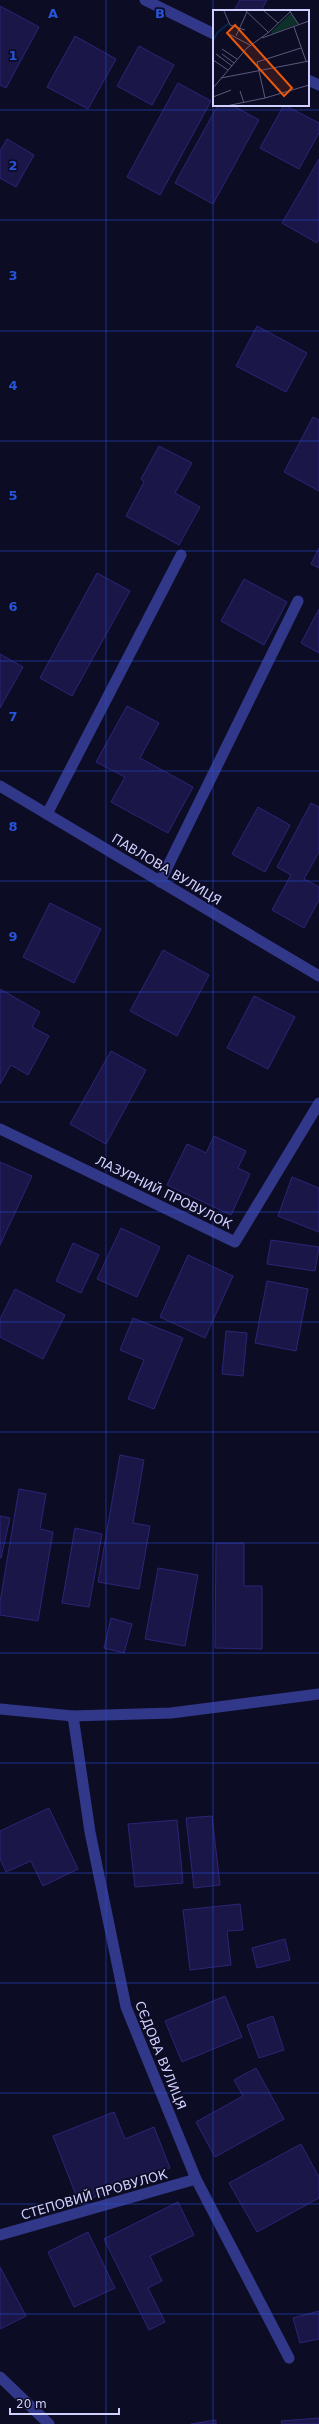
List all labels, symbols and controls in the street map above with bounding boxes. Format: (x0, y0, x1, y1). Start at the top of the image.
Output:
text: A (48, 6, 58, 21)
text: B (155, 6, 165, 21)
inset map (213, 10, 309, 106)
text: 1 (8, 48, 18, 63)
text: 2 (8, 158, 18, 173)
text: 3 (8, 268, 18, 283)
text: 4 (8, 378, 18, 393)
text: 5 (8, 488, 18, 503)
text: 6 (8, 599, 18, 614)
text: 7 (8, 709, 18, 724)
text: 8 (8, 819, 18, 834)
street label: ПАВЛОВА ВУЛИЦЯ (109, 831, 224, 908)
text: 9 (8, 929, 18, 944)
street label: ЛАЗУРНИЙ ПРОВУЛОК (93, 1153, 234, 1232)
street label: СЄДОВА ВУЛИЦЯ (132, 1999, 189, 2112)
street label: СТЕПОВИЙ ПРОВУЛОК (19, 2166, 169, 2223)
scale bar (10, 2390, 119, 2416)
text: 20 m (16, 2397, 47, 2411)

